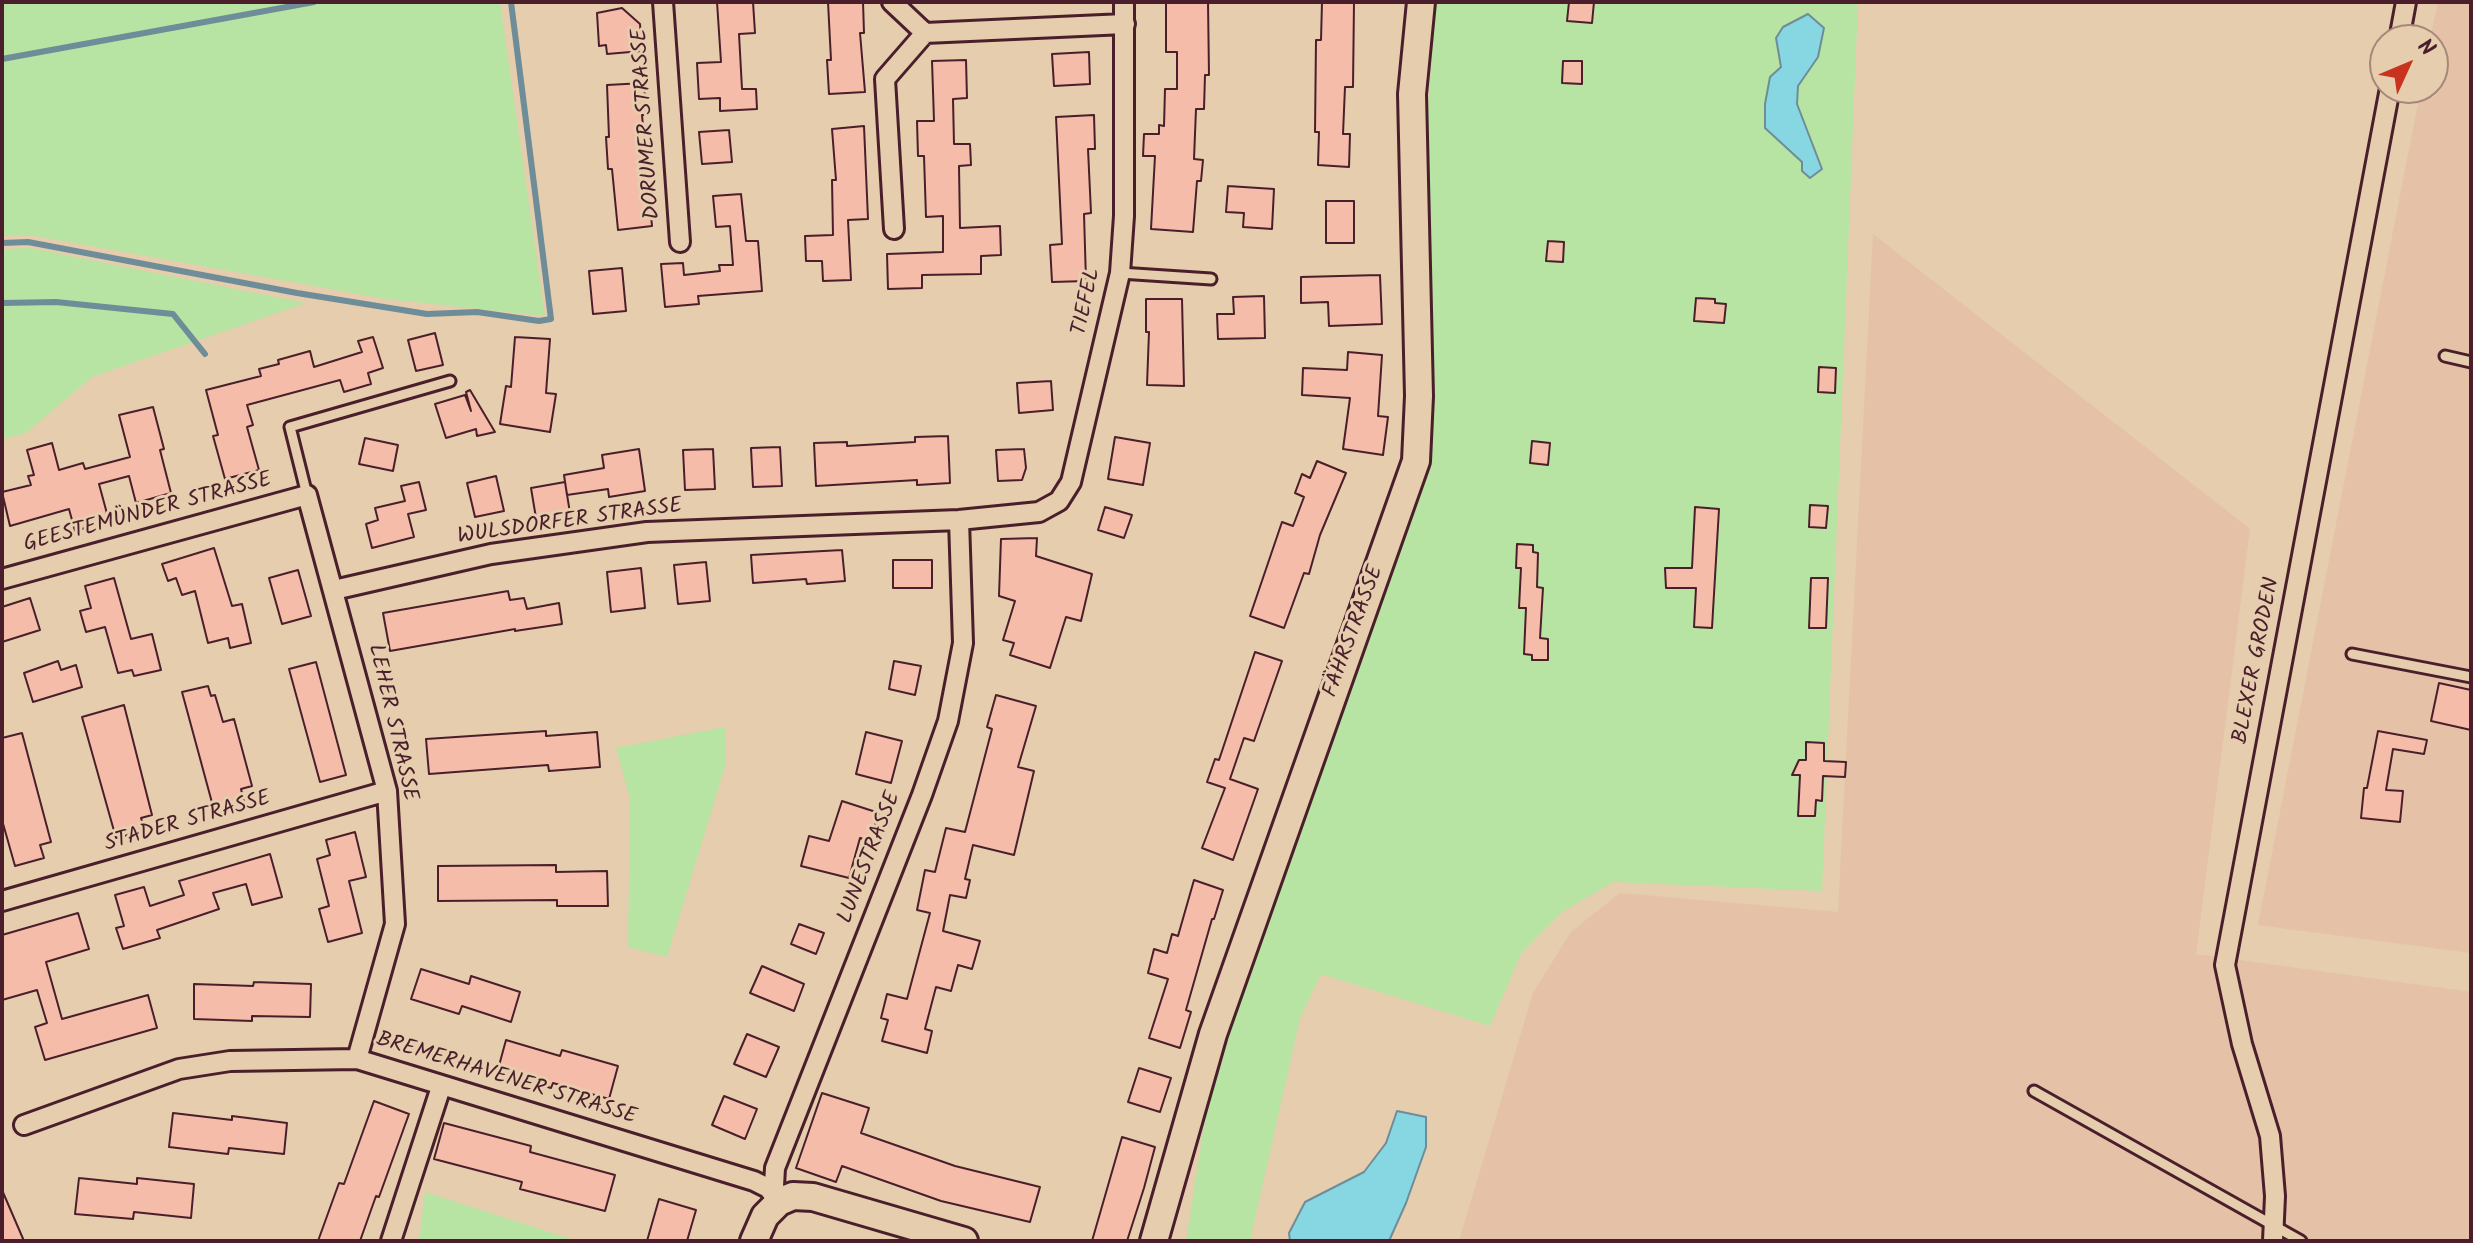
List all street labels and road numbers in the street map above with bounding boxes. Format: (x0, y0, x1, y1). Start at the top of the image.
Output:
street label: DORUMER STRASSE (628, 28, 668, 220)
street label: TIEFEL (1068, 266, 1108, 338)
street label: GEESTEMÜNDER STRASSE (21, 468, 275, 560)
street label: WULSDORFER STRASSE (456, 494, 684, 552)
street label: FÄHRSTRASSE (1319, 562, 1391, 702)
street label: BLEXER GRODEN (2229, 576, 2287, 746)
street label: LEHER STRASSE (360, 642, 422, 804)
street label: STADER STRASSE (102, 787, 274, 859)
street label: LUNESTRASSE (834, 788, 908, 928)
street label: BREMERHAVENER STRASSE (373, 1028, 639, 1132)

